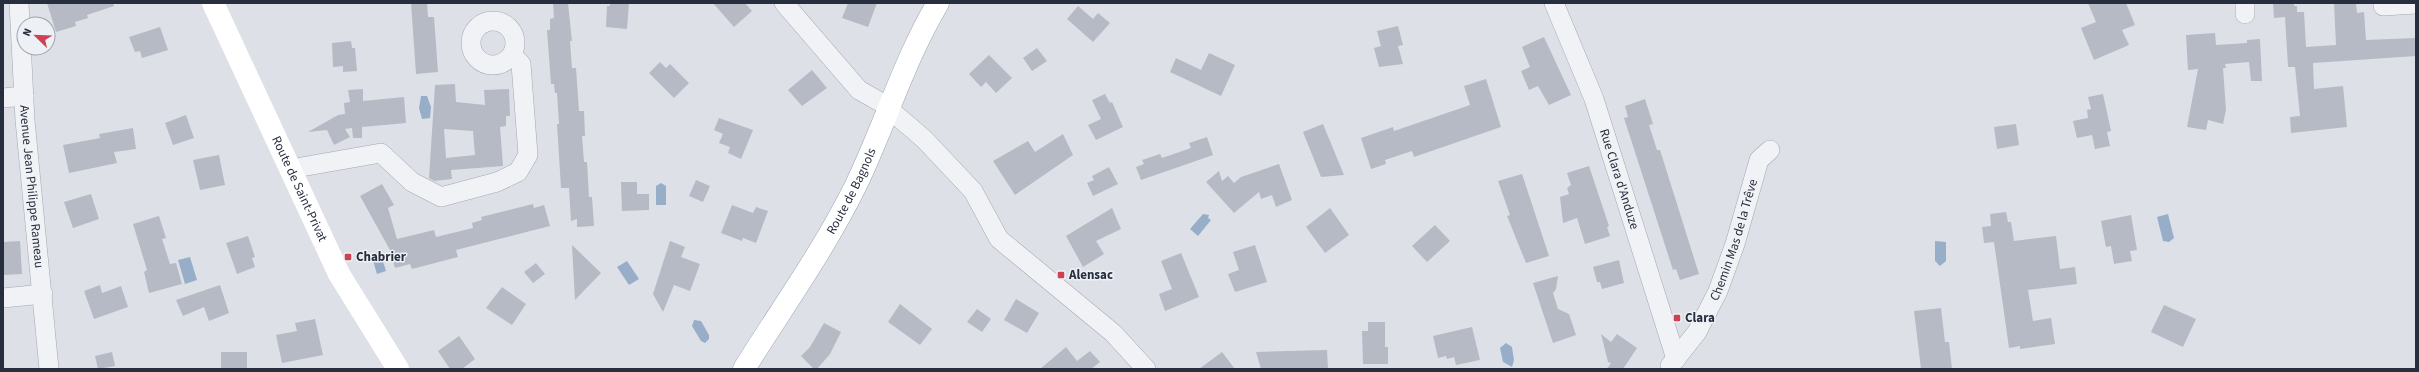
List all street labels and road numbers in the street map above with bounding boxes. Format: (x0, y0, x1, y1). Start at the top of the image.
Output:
street label: Avenue Jean Philippe Rameau (15, 104, 48, 269)
street label: Rue Clara d'Anduze (1595, 127, 1644, 232)
street label: Route de Saint-Privat (267, 133, 332, 245)
street label: Route de Bagnols (822, 145, 881, 238)
street label: Chemin Mas de la Trêve (1705, 177, 1762, 304)

